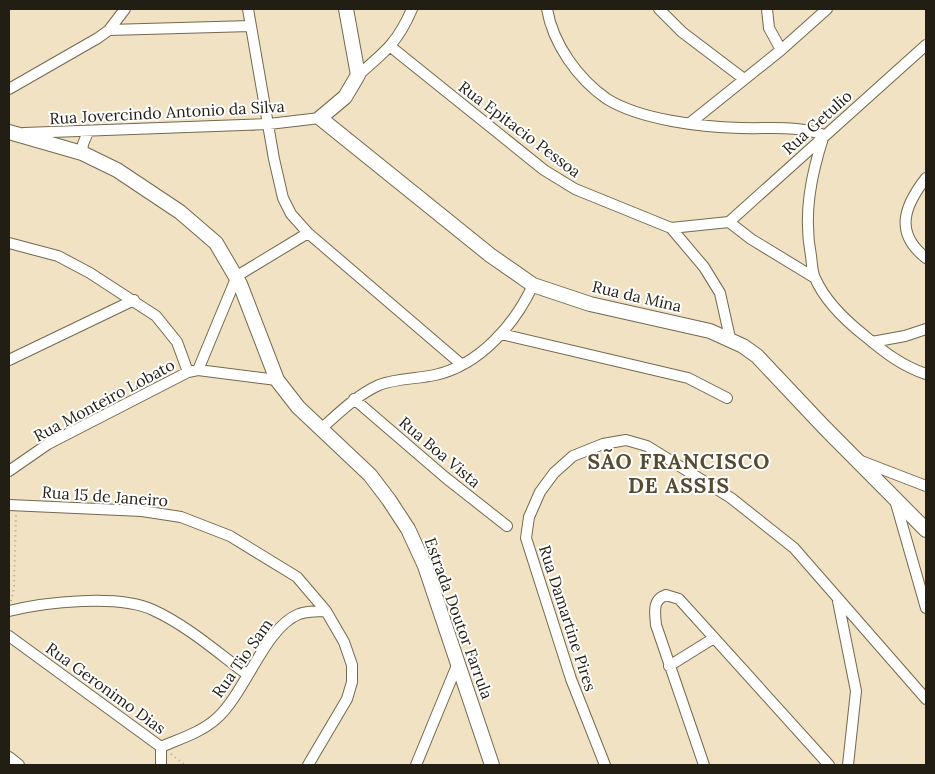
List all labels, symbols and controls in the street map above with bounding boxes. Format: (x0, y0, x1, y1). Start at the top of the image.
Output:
street label: Rua Epitacio Pessoa (455, 77, 585, 181)
street label: Rua Getulio (778, 86, 856, 158)
street label: Rua Jovercindo Antonio da Silva (49, 96, 285, 128)
street label: Rua da Mina (590, 276, 684, 316)
street label: Rua Monteiro Lobato (30, 354, 178, 446)
street label: Rua Boa Vista (395, 412, 485, 492)
district label: SÃO FRANCISCO DE ASSIS (588, 448, 770, 499)
street label: Rua 15 de Janeiro (41, 482, 169, 510)
street label: Estrada Doutor Farrula (420, 534, 498, 702)
street label: Rua Damartine Pires (535, 543, 601, 693)
street label: Rua Tio Sam (207, 615, 277, 701)
street label: Rua Geronimo Dias (42, 638, 170, 738)

